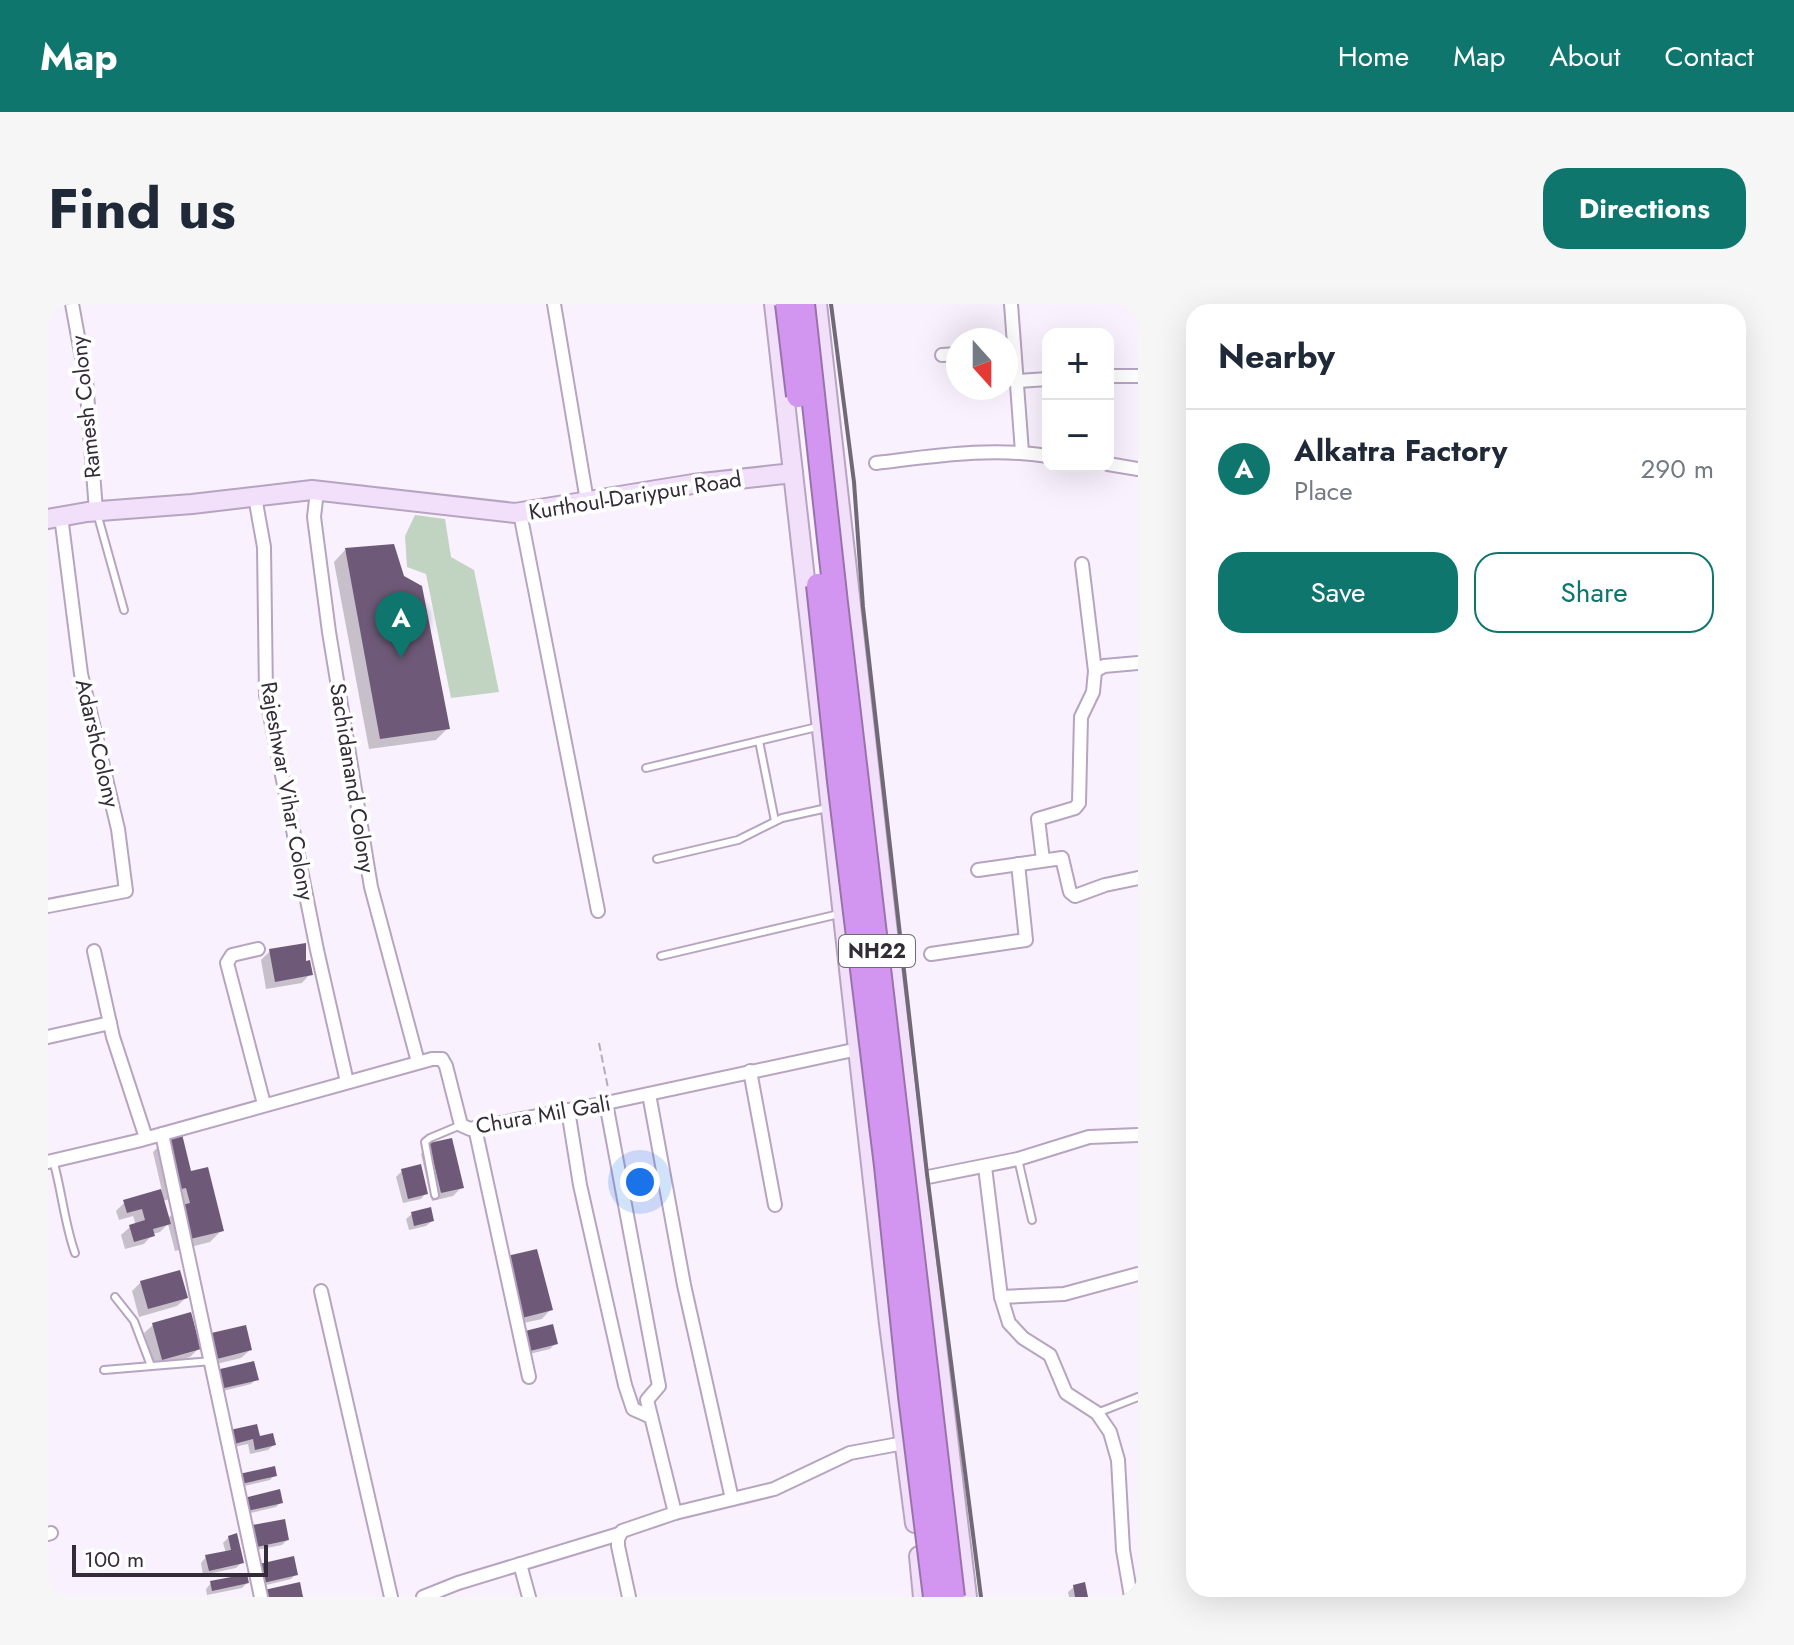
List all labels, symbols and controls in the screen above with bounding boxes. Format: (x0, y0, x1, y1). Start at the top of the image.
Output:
text: Map (40, 29, 118, 84)
text: Home (1338, 36, 1409, 77)
text: Map (1453, 36, 1505, 77)
text: About (1549, 36, 1621, 77)
text: Contact (1665, 36, 1754, 77)
text: Find us (48, 168, 236, 249)
button: Directions (1543, 168, 1746, 249)
north arrow (946, 328, 1018, 400)
map controls (1042, 328, 1114, 472)
button: + (1042, 328, 1114, 400)
text: Nearby (1218, 332, 1335, 381)
street label: Ramesh Colony (62, 334, 108, 480)
button: − (1042, 400, 1114, 472)
text: Alkatra Factory (1294, 429, 1507, 472)
text: A (1234, 450, 1254, 488)
text: 290 m (1641, 450, 1714, 488)
street label: Kurthoul-Dariypur Road (526, 462, 744, 528)
text: Place (1294, 472, 1353, 510)
button: Save (1218, 552, 1458, 633)
button: Share (1474, 552, 1714, 633)
pin: A (375, 592, 427, 658)
street label: AdarshColony (68, 676, 128, 811)
street label: Rajeshwar Vihar Colony (253, 679, 323, 903)
street label: Sachidanand Colony (322, 681, 384, 875)
road number: NH22 (839, 935, 915, 967)
street label: Chura Mil Gali (473, 1086, 613, 1142)
your location (620, 1162, 660, 1202)
scale bar (72, 1541, 268, 1577)
text: 100 m (84, 1543, 144, 1575)

